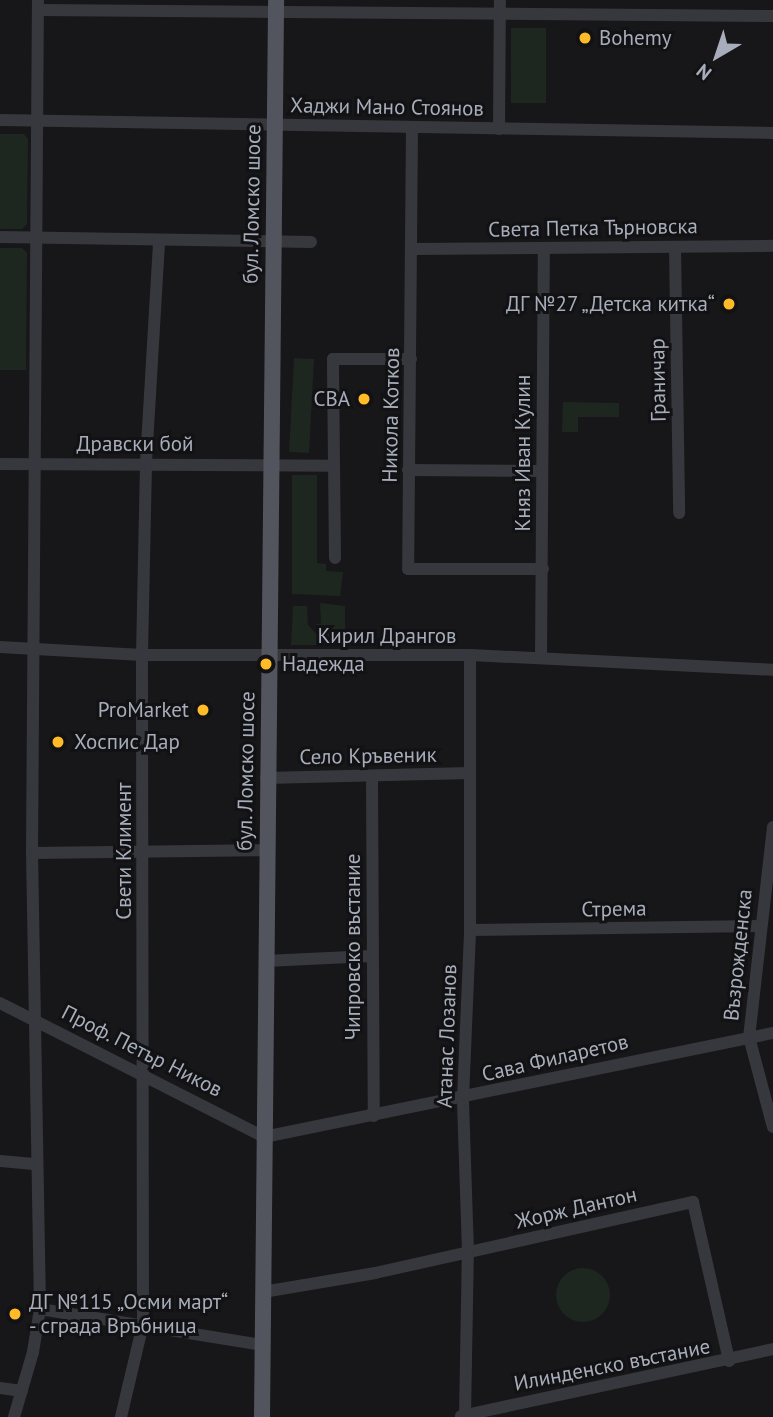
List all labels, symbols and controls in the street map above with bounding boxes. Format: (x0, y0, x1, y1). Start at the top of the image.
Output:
north arrow (682, 21, 752, 91)
place label: Bohemy (599, 25, 672, 51)
marker: Bohemy (577, 30, 593, 46)
text: N (691, 59, 716, 86)
street label: Хаджи Мано Стоянов (290, 93, 484, 121)
street label: бул. Ломско шосе (238, 123, 266, 285)
street label: Света Петка Търновска (488, 214, 698, 242)
place label: ДГ №27 „Детска китка“ (502, 291, 715, 317)
marker: ДГ №27 „Детска китка“ (721, 296, 737, 312)
street label: Граничар (645, 338, 671, 422)
street label: Никола Котков (377, 347, 405, 483)
street label: Княз Иван Кулин (510, 375, 536, 531)
place label: CBA (313, 386, 350, 412)
marker: CBA (356, 391, 372, 407)
street label: Дравски бой (77, 431, 193, 457)
street label: Кирил Дрангов (317, 623, 457, 649)
place label: Надежда (282, 651, 365, 677)
marker: Надежда (256, 654, 276, 674)
street label: бул. Ломско шосе (232, 690, 260, 852)
place label: ProMarket (98, 697, 189, 723)
marker: ProMarket (195, 702, 211, 718)
place label: Хоспис Дар (74, 729, 180, 755)
marker: Хоспис Дар (48, 732, 68, 752)
street label: Село Кръвеник (299, 742, 437, 770)
street label: Свети Климент (111, 782, 137, 920)
street label: Чипровско въстание (340, 854, 366, 1040)
street label: Възрожденска (719, 888, 757, 1022)
street label: Стрема (581, 896, 647, 922)
street label: Атанас Лозанов (432, 963, 462, 1109)
street label: Проф. Петър Ников (57, 999, 227, 1103)
street label: Сава Филаретов (479, 1029, 631, 1087)
street label: Жорж Дантон (512, 1182, 640, 1234)
place label: ДГ №115 „Осми март“ - сграда Връбница (29, 1289, 231, 1339)
marker: ДГ №115 „Осми март“ - сграда Връбница (7, 1306, 23, 1322)
street label: Илинденско въстание (512, 1334, 712, 1396)

